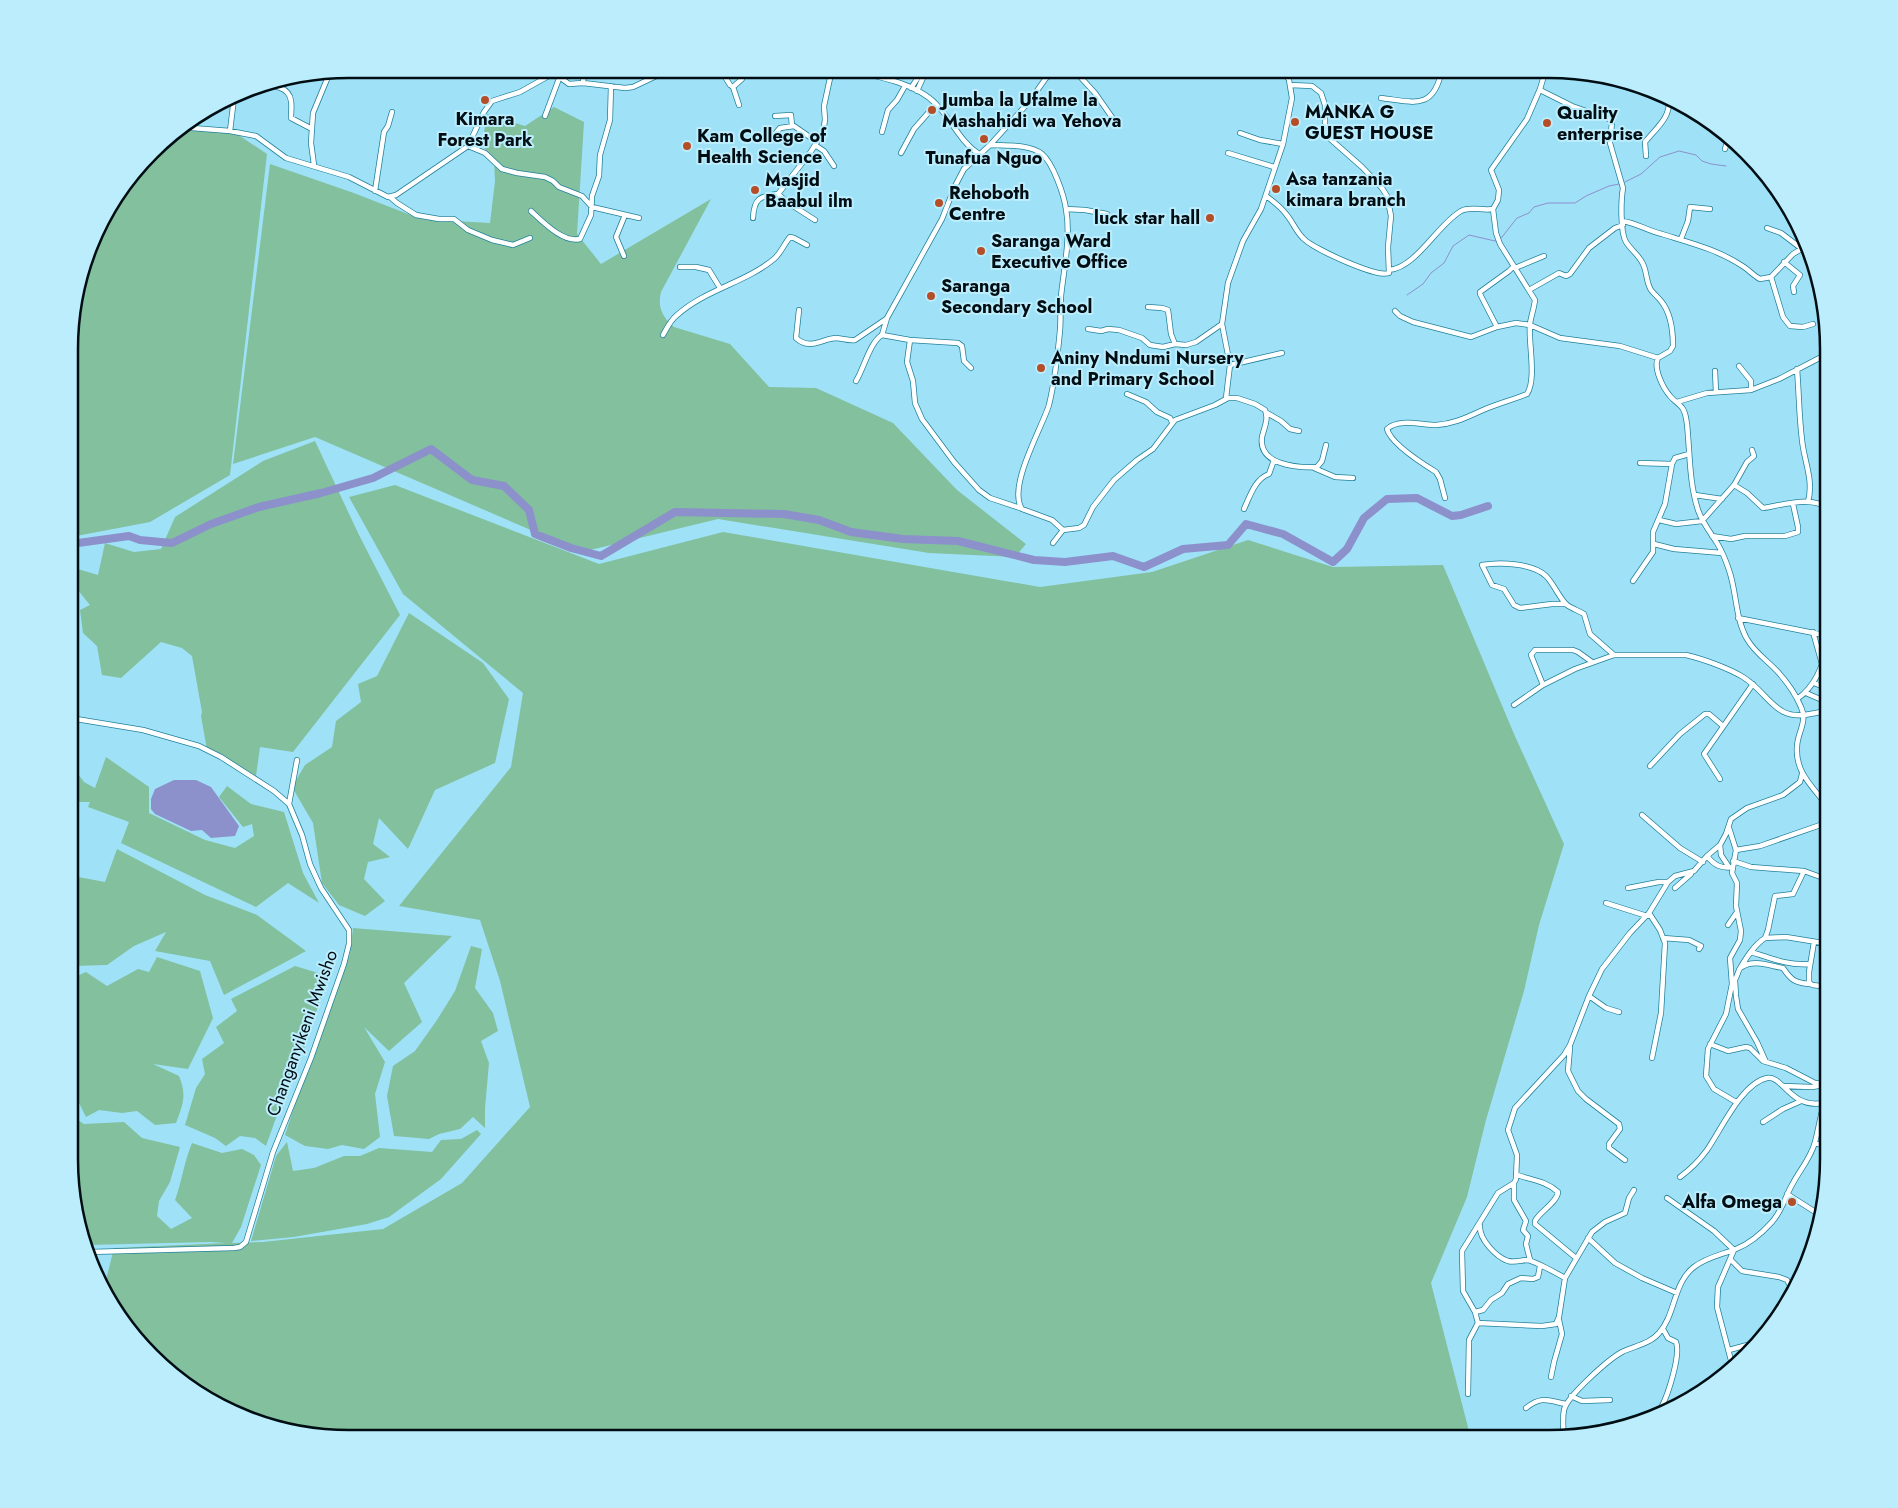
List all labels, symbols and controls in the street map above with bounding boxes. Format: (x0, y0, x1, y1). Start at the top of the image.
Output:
place label: Jumba la Ufalme la Mashahidi wa Yehova (939, 87, 1122, 134)
marker: Kimara Forest Park (479, 94, 491, 106)
place label: MANKA G GUEST HOUSE (1305, 99, 1434, 146)
place label: Quality enterprise (1557, 100, 1643, 147)
marker: Jumba la Ufalme la Mashahidi wa Yehova (926, 104, 938, 116)
place label: Kimara Forest Park (438, 106, 533, 153)
marker: MANKA G GUEST HOUSE (1289, 116, 1301, 128)
marker: Quality enterprise (1541, 117, 1553, 129)
place label: Kam College of Health Science (697, 123, 827, 170)
marker: Tunafua Nguo (978, 133, 990, 145)
marker: Kam College of Health Science (681, 140, 693, 152)
place label: Tunafua Nguo (926, 145, 1043, 171)
place label: Asa tanzania kimara branch (1285, 166, 1406, 213)
place label: Masjid Baabul ilm (765, 167, 853, 214)
place label: Rehoboth Centre (949, 180, 1030, 227)
marker: Asa tanzania kimara branch (1270, 183, 1282, 195)
marker: Masjid Baabul ilm (749, 184, 761, 196)
marker: Rehoboth Centre (933, 197, 945, 209)
place label: luck star hall (1094, 205, 1200, 231)
marker: luck star hall (1204, 212, 1216, 224)
place label: Saranga Ward Executive Office (991, 228, 1128, 275)
marker: Saranga Ward Executive Office (975, 245, 987, 257)
place label: Saranga Secondary School (941, 273, 1092, 320)
marker: Saranga Secondary School (925, 290, 937, 302)
place label: Aniny Nndumi Nursery and Primary School (1050, 345, 1244, 392)
marker: Aniny Nndumi Nursery and Primary School (1035, 362, 1047, 374)
street label: Changanyikeni Mwisho (260, 946, 344, 1120)
place label: Alfa Omega (1681, 1189, 1782, 1215)
marker: Alfa Omega (1786, 1196, 1798, 1208)

